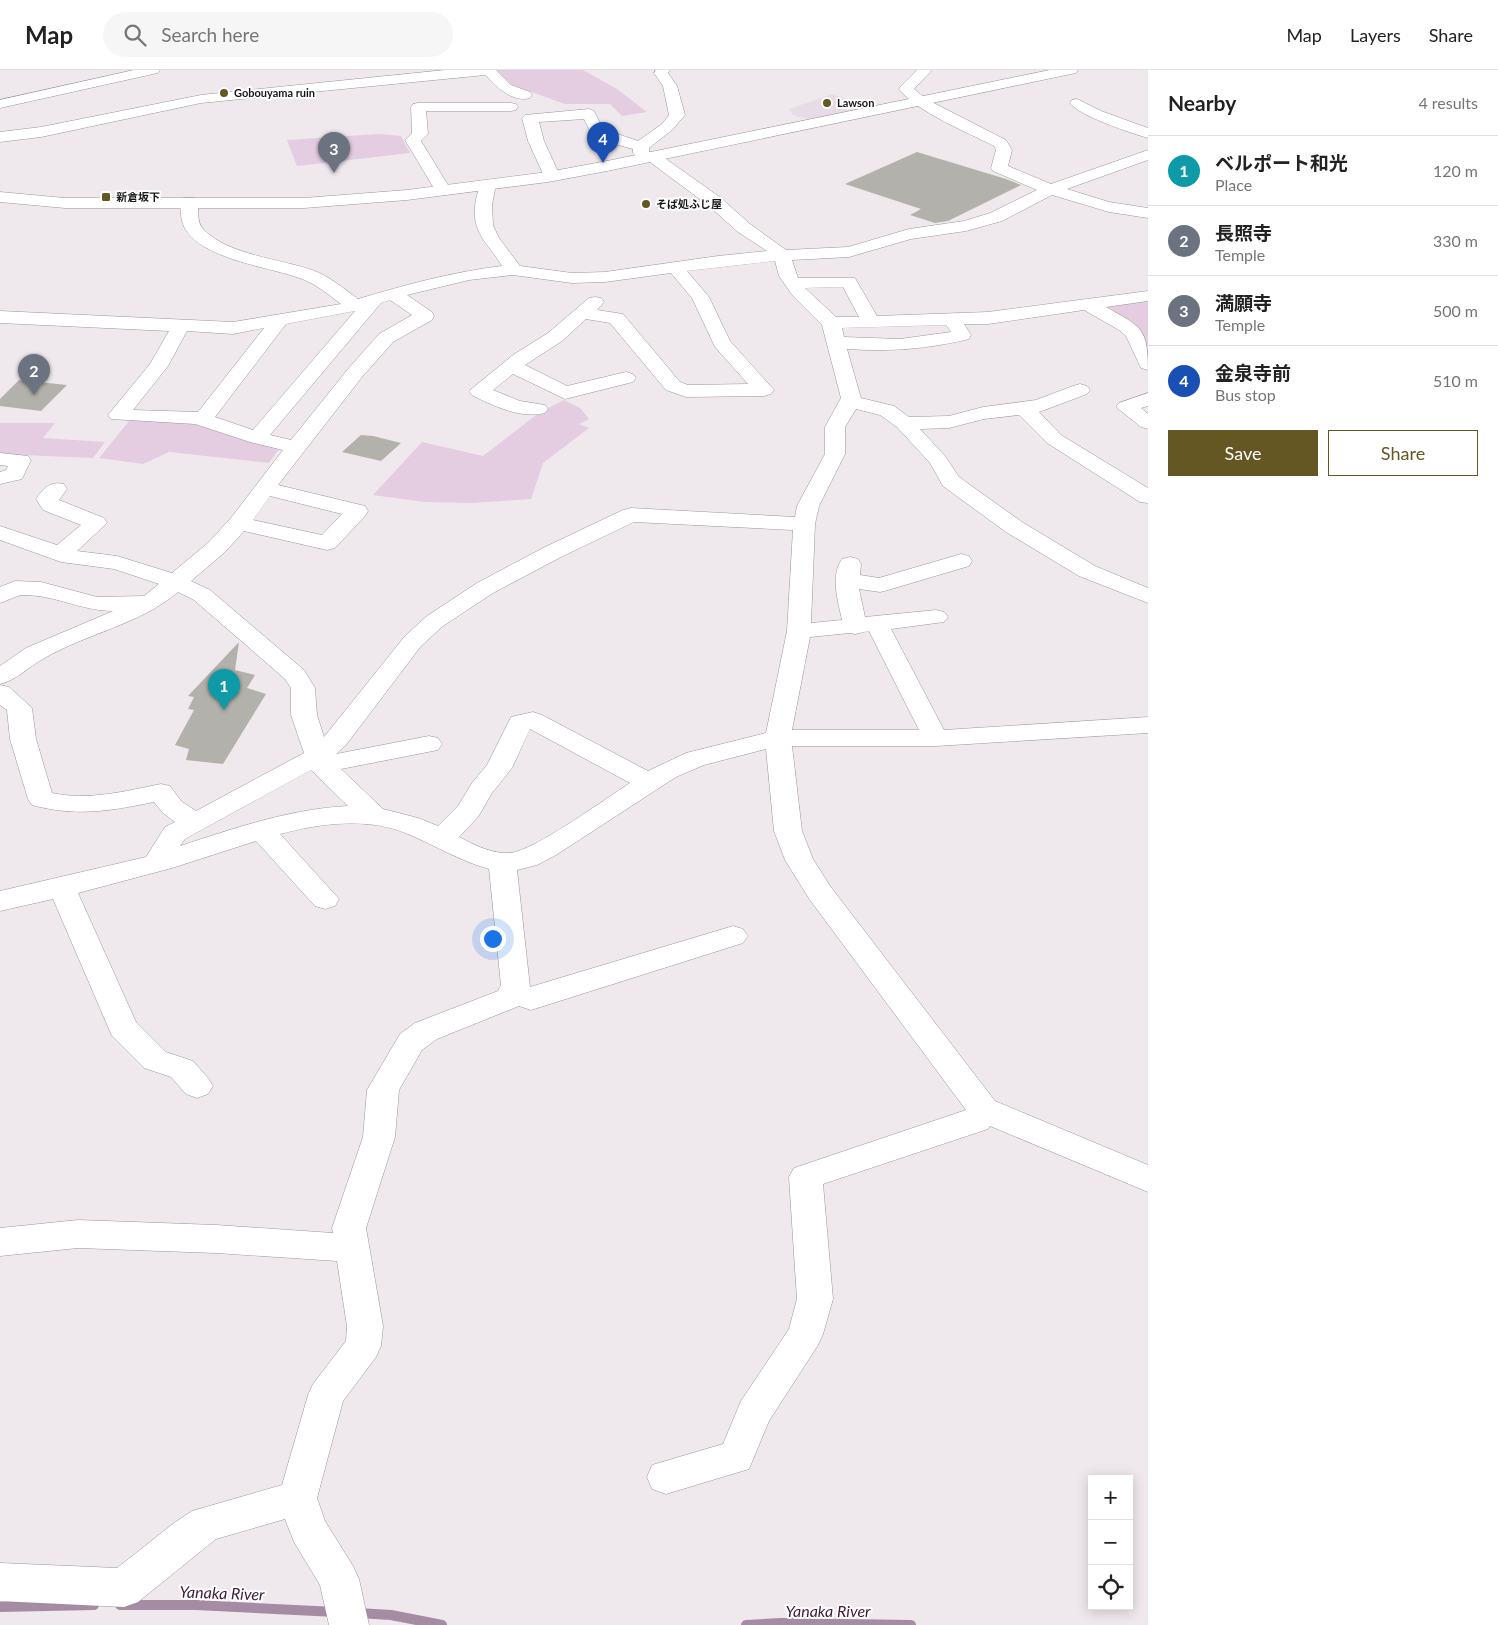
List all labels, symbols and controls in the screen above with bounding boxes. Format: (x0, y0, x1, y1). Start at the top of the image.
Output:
search box (103, 12, 453, 57)
text: Map (25, 20, 73, 49)
icon: search (121, 21, 149, 49)
text: Search here (161, 23, 259, 46)
text: Map (1286, 24, 1322, 46)
text: Layers (1350, 24, 1401, 46)
text: Share (1429, 24, 1473, 46)
place label: Gobouyama ruin (234, 86, 315, 99)
marker: Gobouyama ruin (218, 87, 230, 99)
text: Nearby (1168, 90, 1236, 115)
text: 4 results (1418, 93, 1478, 112)
place label: Lawson (837, 96, 874, 109)
marker: Lawson (821, 97, 833, 109)
pin: 4 (587, 122, 619, 163)
pin: 3 (318, 132, 350, 173)
text: ベルポート和光 (1215, 151, 1348, 174)
text: 1 (1179, 161, 1189, 180)
text: 120 m (1433, 161, 1478, 180)
text: Place (1215, 175, 1252, 194)
place label: 新倉坂下 (116, 190, 160, 203)
marker: 新倉坂下 (100, 191, 112, 203)
place label: そば処ふじ屋 (656, 197, 722, 210)
marker: そば処ふじ屋 (640, 198, 652, 210)
text: 長照寺 (1215, 221, 1272, 244)
text: 2 (1179, 231, 1189, 250)
text: 330 m (1433, 231, 1478, 250)
text: Temple (1215, 245, 1265, 264)
text: 満願寺 (1215, 291, 1272, 314)
text: 3 (1179, 301, 1189, 320)
text: 500 m (1433, 301, 1478, 320)
text: Temple (1215, 315, 1265, 334)
pin: 2 (18, 354, 50, 395)
text: 金泉寺前 (1215, 361, 1291, 384)
text: 4 (1179, 371, 1189, 390)
text: 510 m (1433, 371, 1478, 390)
text: Bus stop (1215, 385, 1276, 404)
button: Save (1168, 430, 1318, 476)
button: Share (1328, 430, 1478, 476)
pin: 1 (208, 669, 240, 710)
your location (480, 926, 506, 952)
map controls (1088, 1475, 1133, 1610)
button: + (1088, 1475, 1133, 1520)
button: − (1088, 1520, 1133, 1565)
button: locate (1088, 1565, 1133, 1610)
water label: Yanaka River (179, 1582, 265, 1603)
water label: Yanaka River (785, 1601, 871, 1620)

